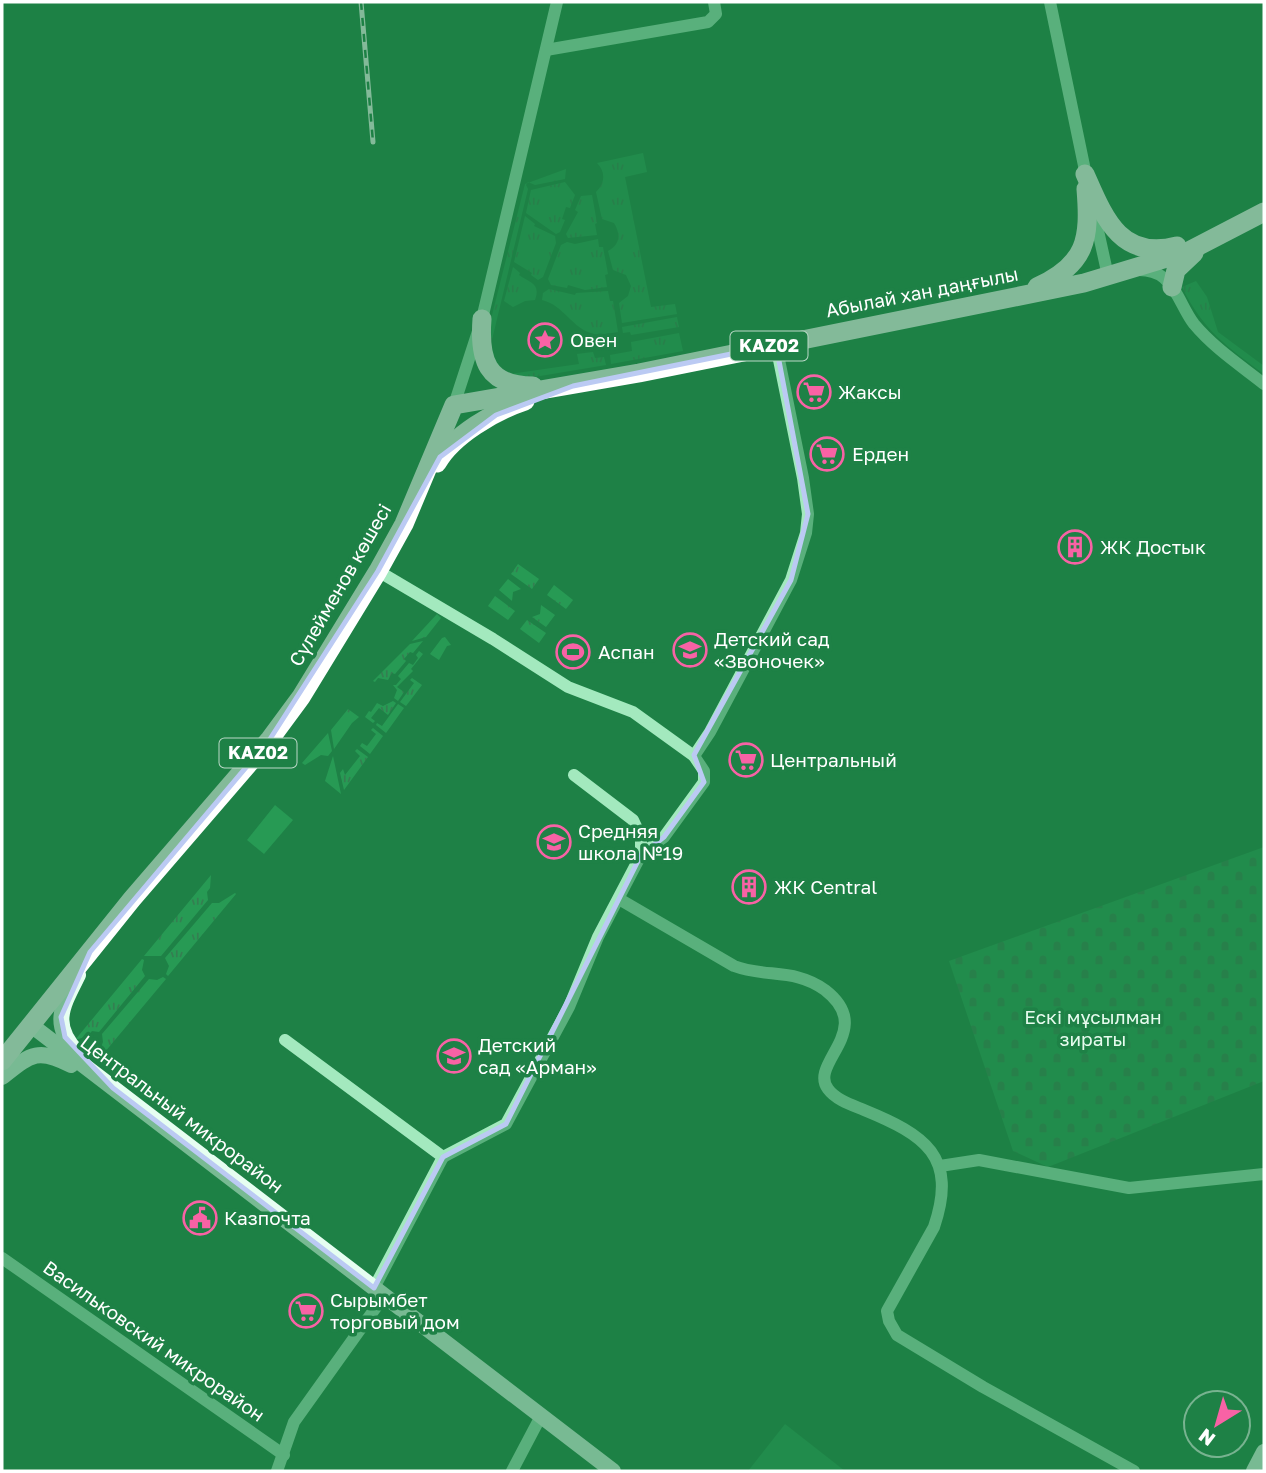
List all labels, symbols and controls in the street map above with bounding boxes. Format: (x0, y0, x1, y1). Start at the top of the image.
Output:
street label: Абылай хан даңғылы (824, 262, 1020, 321)
place icon: Овен (526, 321, 564, 359)
place label: Овен (570, 328, 617, 351)
road number: KАZ02 (730, 332, 808, 360)
supermarket icon: Жаксы (795, 373, 833, 411)
place label: Жаксы (838, 380, 902, 403)
supermarket icon: Ерден (808, 435, 846, 473)
place label: Ерден (852, 442, 909, 465)
street label: Сүлейменов көшесі (284, 499, 395, 670)
building icon: ЖК Достык (1056, 528, 1094, 566)
place label: ЖК Достык (1100, 535, 1206, 558)
place label: Детский сад «Звоночек» (714, 627, 830, 672)
school or university icon: Детский сад «Звоночек» (671, 631, 709, 669)
sports icon: Аспан (554, 633, 592, 671)
place label: Аспан (598, 640, 655, 663)
road number: KАZ02 (219, 738, 296, 768)
supermarket icon: Центральный (727, 741, 765, 779)
place label: Центральный (770, 748, 897, 771)
place label: Средняя школа №19 (578, 819, 683, 864)
school or university icon: Средняя школа №19 (535, 823, 573, 861)
building icon: ЖК Central (730, 868, 768, 906)
place label: ЖК Central (774, 875, 877, 898)
park label: Ескі мұсылман зираты (1024, 1005, 1162, 1050)
street label: Центральный микрорайон (76, 1030, 288, 1197)
place label: Детский сад «Арман» (478, 1033, 597, 1078)
school or university icon: Детский сад «Арман» (435, 1037, 473, 1075)
public building icon: Казпочта (181, 1199, 219, 1237)
place label: Казпочта (224, 1206, 311, 1229)
street label: Васильковский микрорайон (39, 1255, 269, 1426)
place label: Сырымбет торговый дом (330, 1288, 460, 1333)
supermarket icon: Сырымбет торговый дом (287, 1292, 325, 1330)
north arrow (1182, 1389, 1252, 1459)
text: N (1194, 1424, 1219, 1452)

